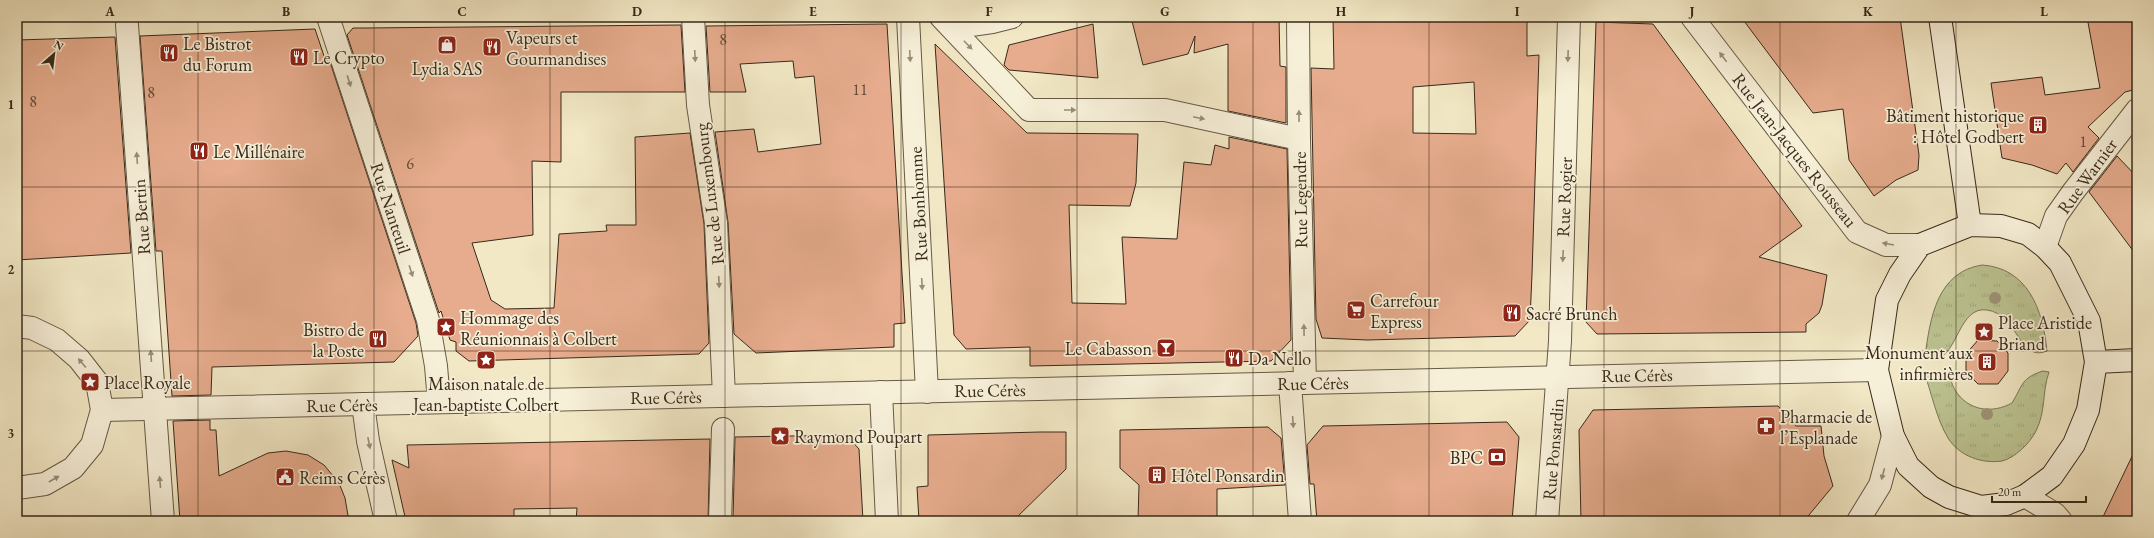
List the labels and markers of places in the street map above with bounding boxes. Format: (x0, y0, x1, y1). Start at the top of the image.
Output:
place label: Vapeurs et Gourmandises (506, 26, 607, 70)
place label: Le Bistrot du Forum (183, 32, 252, 76)
shop icon: Lydia SAS (436, 34, 458, 56)
restaurant icon: Vapeurs et Gourmandises (481, 36, 503, 58)
restaurant icon: Le Bistrot du Forum (158, 42, 180, 64)
restaurant icon: Le Crypto (288, 46, 310, 68)
place label: Le Crypto (313, 46, 385, 69)
place label: Lydia SAS (412, 57, 482, 80)
place label: Bâtiment historique : Hôtel Godbert (1886, 104, 2024, 148)
building icon: Bâtiment historique : Hôtel Godbert (2027, 114, 2049, 136)
restaurant icon: Le Millénaire (188, 140, 210, 162)
place label: Le Millénaire (213, 140, 305, 163)
place label: Carrefour Express (1370, 289, 1439, 333)
supermarket icon: Carrefour Express (1345, 299, 1367, 321)
restaurant icon: Sacré Brunch (1501, 302, 1523, 324)
place label: Sacré Brunch (1526, 302, 1617, 325)
place label: Hommage des Réunionnais à Colbert (460, 306, 617, 350)
place label: Place Aristide Briand (1998, 311, 2092, 355)
place icon: Hommage des Réunionnais à Colbert (435, 316, 457, 338)
place label: Bistro de la Poste (303, 318, 364, 362)
place icon: Place Aristide Briand (1973, 321, 1995, 343)
restaurant icon: Bistro de la Poste (367, 328, 389, 350)
place label: Le Cabasson (1065, 337, 1152, 360)
bar icon: Le Cabasson (1155, 337, 1177, 359)
place label: Monument aux infirmières (1865, 341, 1973, 385)
restaurant icon: Da Nello (1223, 347, 1245, 369)
place label: Da Nello (1248, 347, 1311, 370)
place icon: Maison natale de Jean-baptiste Colbert (475, 349, 497, 371)
building icon: Monument aux infirmières (1976, 351, 1998, 373)
place icon: Place Royale (79, 371, 101, 393)
place label: Place Royale (104, 371, 190, 394)
place label: Maison natale de Jean-baptiste Colbert (411, 372, 559, 416)
place label: Pharmacie de l’Esplanade (1780, 405, 1872, 449)
pharmacy icon: Pharmacie de l’Esplanade (1755, 415, 1777, 437)
place icon: Raymond Poupart (769, 425, 791, 447)
place label: Raymond Poupart (794, 425, 922, 448)
place label: BPC (1450, 446, 1483, 469)
bank icon: BPC (1486, 446, 1508, 468)
building icon: Hôtel Ponsardin (1146, 464, 1168, 486)
place label: Hôtel Ponsardin (1171, 464, 1285, 487)
public building icon: Reims Cérès (274, 466, 296, 488)
place label: Reims Cérès (299, 466, 386, 489)

